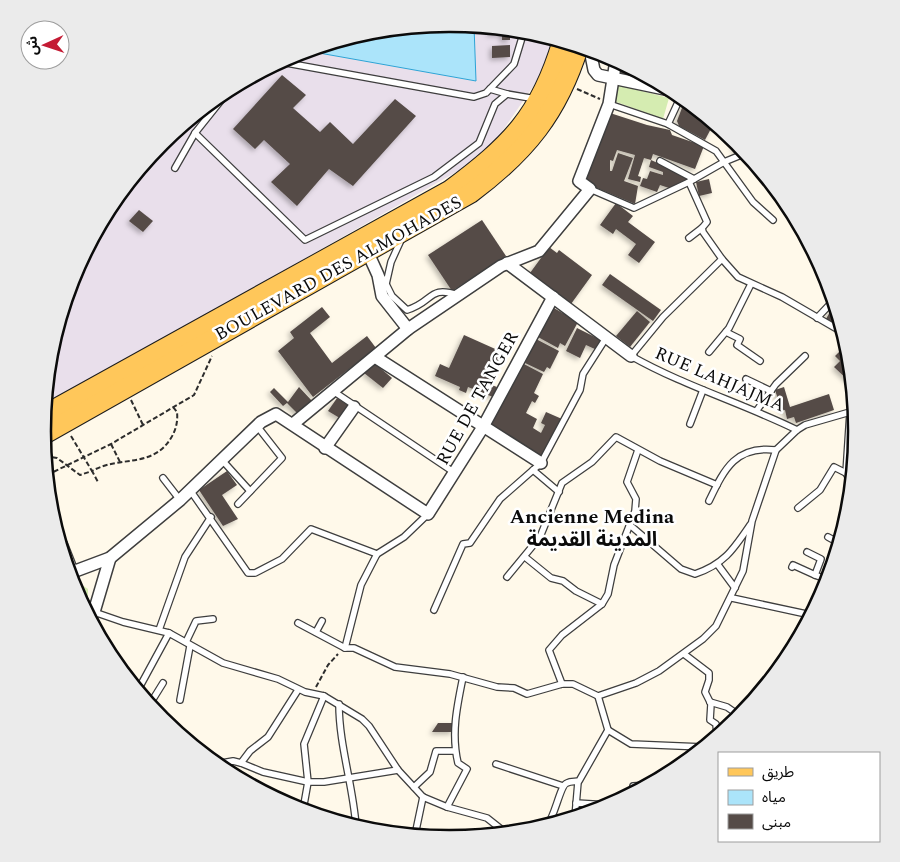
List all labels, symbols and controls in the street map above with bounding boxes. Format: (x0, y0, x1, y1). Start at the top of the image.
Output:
north arrow (20, 20, 70, 70)
text: ش (22, 36, 44, 56)
street label: BOULEVARD DES ALMOHADES (210, 189, 467, 348)
street label: RUE DE TANGER (429, 326, 526, 470)
street label: RUE LAHJAJMA (651, 340, 789, 419)
district label: Ancienne Medina المدينة القديمة (510, 502, 675, 555)
legend (718, 752, 880, 842)
text: طريق (762, 761, 794, 784)
text: مياه (762, 786, 786, 809)
text: مبنى (762, 811, 791, 834)

